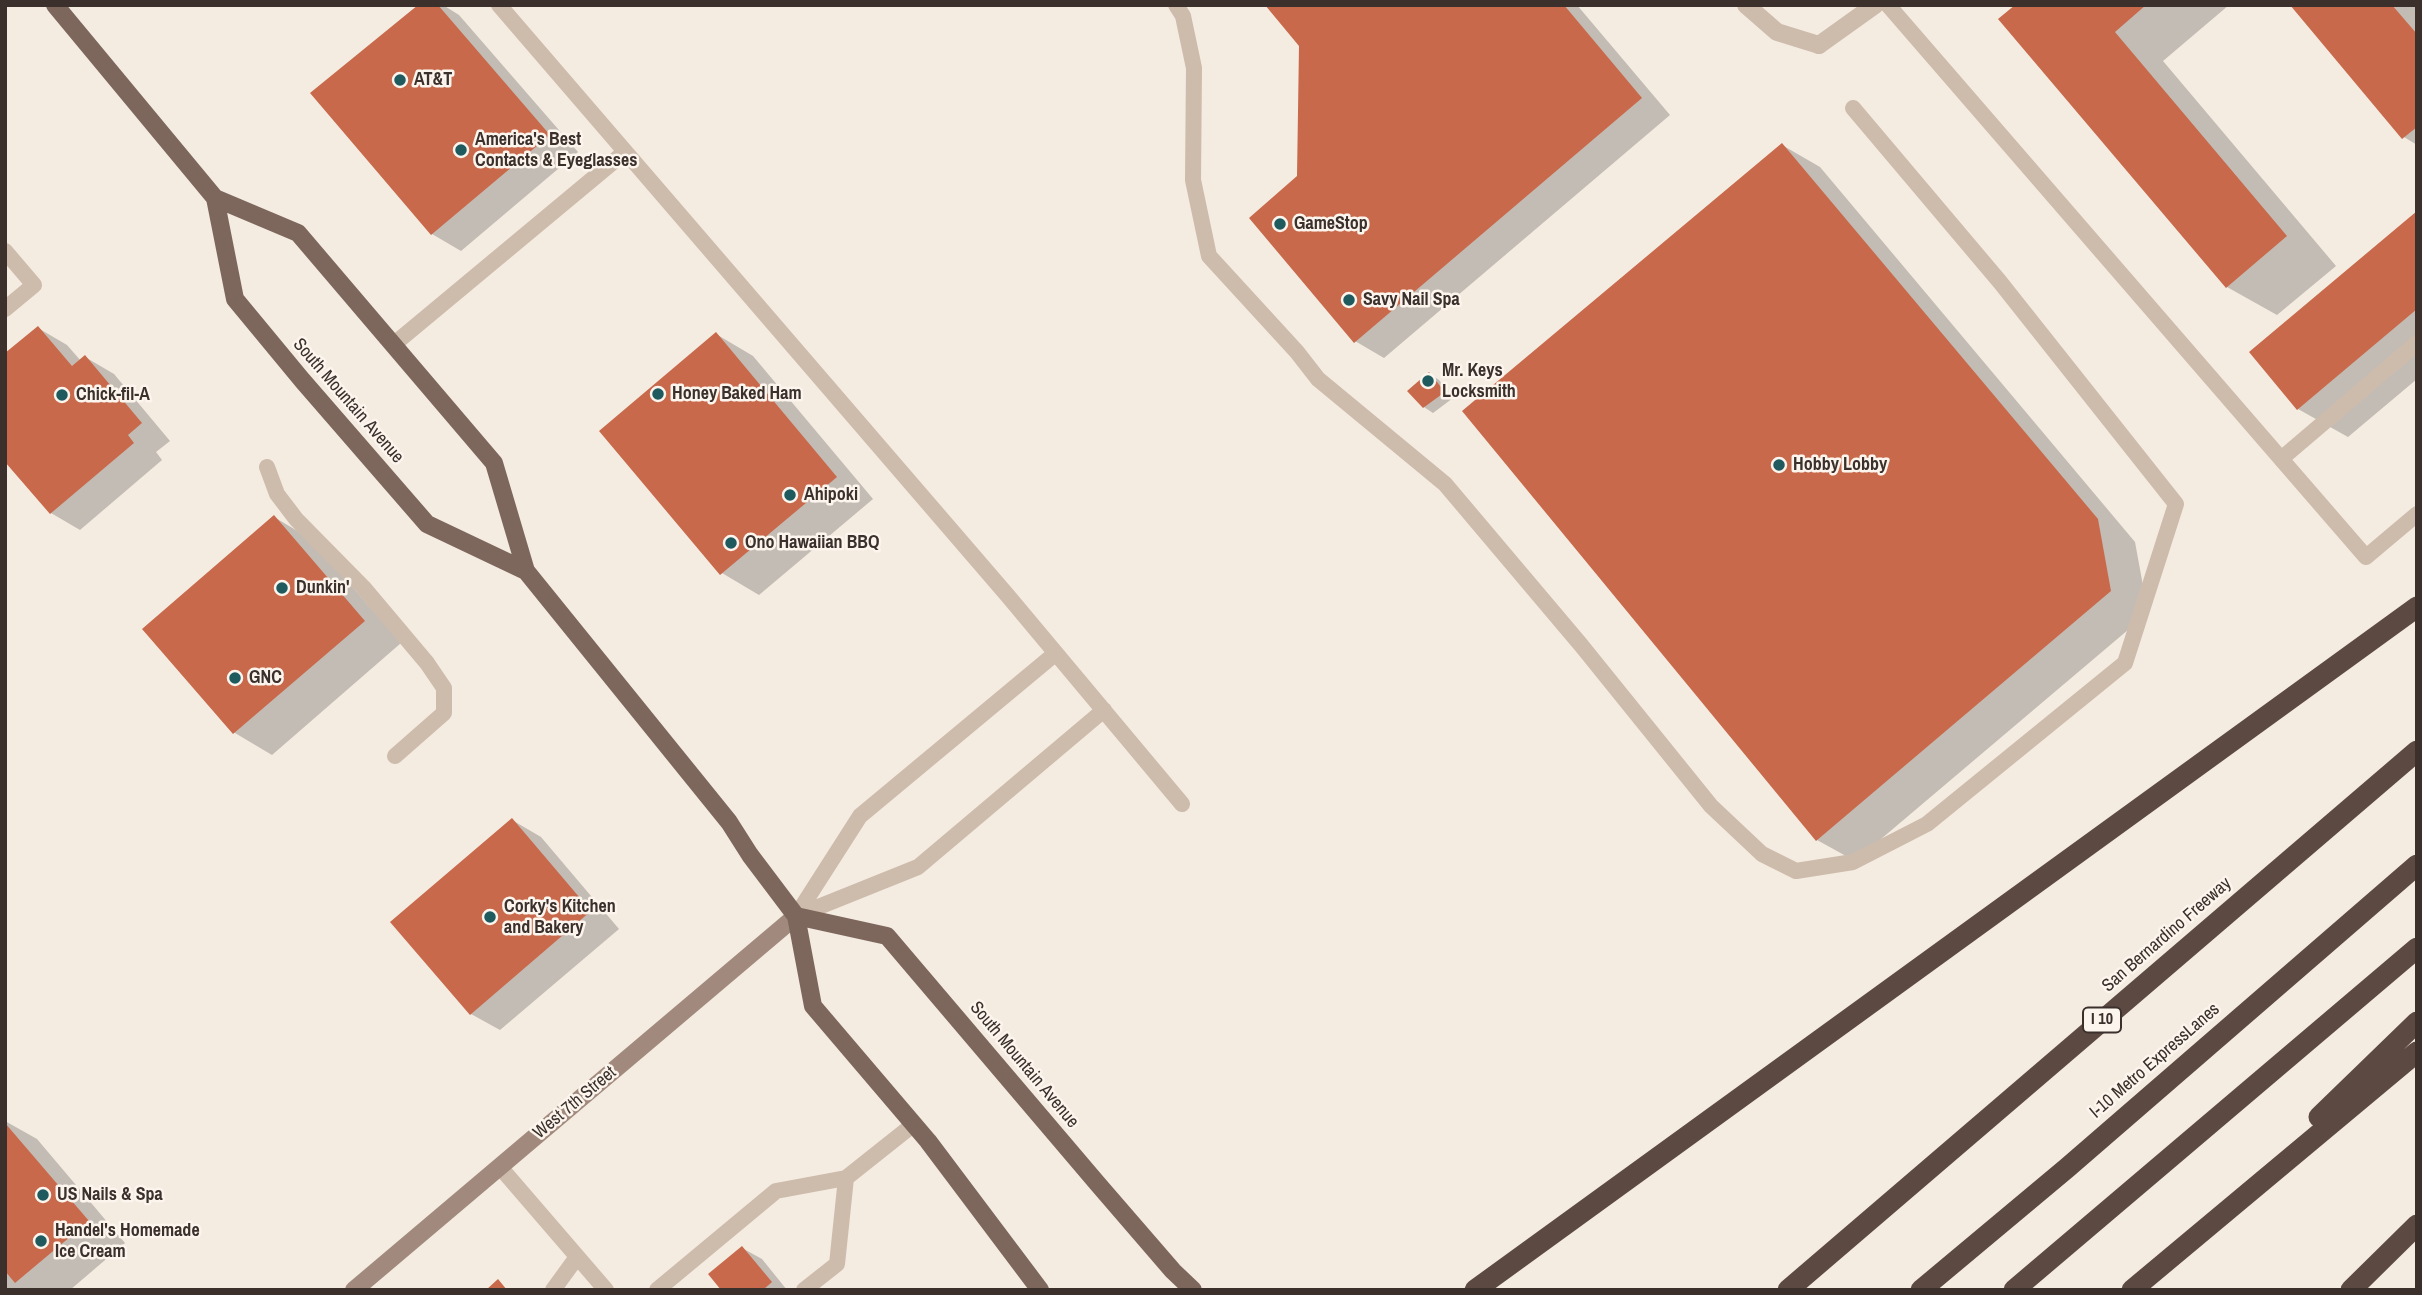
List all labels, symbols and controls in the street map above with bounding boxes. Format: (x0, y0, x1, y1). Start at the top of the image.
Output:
place label: AT&T (414, 69, 452, 91)
marker: AT&T (392, 72, 408, 88)
place label: America's Best Contacts & Eyeglasses (475, 129, 637, 172)
marker: America's Best Contacts & Eyeglasses (453, 142, 469, 158)
place label: GameStop (1294, 213, 1368, 235)
marker: GameStop (1272, 216, 1288, 232)
place label: Savy Nail Spa (1363, 289, 1460, 311)
marker: Savy Nail Spa (1341, 292, 1357, 308)
street label: South Mountain Avenue (288, 334, 408, 468)
place label: Mr. Keys Locksmith (1442, 360, 1516, 402)
marker: Mr. Keys Locksmith (1420, 373, 1436, 389)
place label: Honey Baked Ham (672, 383, 802, 405)
place label: Chick-fil-A (76, 384, 150, 406)
marker: Honey Baked Ham (650, 386, 666, 402)
marker: Chick-fil-A (54, 387, 70, 403)
place label: Hobby Lobby (1793, 454, 1887, 476)
marker: Hobby Lobby (1771, 457, 1787, 473)
place label: Ahipoki (804, 484, 858, 506)
marker: Ahipoki (782, 487, 798, 503)
place label: Ono Hawaiian BBQ (745, 532, 880, 554)
marker: Ono Hawaiian BBQ (723, 535, 739, 551)
place label: Dunkin' (296, 577, 350, 599)
marker: Dunkin' (274, 580, 290, 596)
place label: GNC (249, 667, 282, 689)
marker: GNC (227, 670, 243, 686)
street label: San Bernardino Freeway (2098, 873, 2236, 997)
place label: Corky's Kitchen and Bakery (504, 896, 616, 939)
marker: Corky's Kitchen and Bakery (482, 909, 498, 925)
street label: South Mountain Avenue (965, 997, 1083, 1133)
street label: I-10 Metro ExpressLanes (2086, 999, 2224, 1123)
road number: I 10 (2083, 1008, 2121, 1032)
street label: West 7th Street (529, 1062, 621, 1144)
place label: US Nails & Spa (57, 1184, 163, 1206)
marker: US Nails & Spa (35, 1187, 51, 1203)
place label: Handel's Homemade Ice Cream (55, 1220, 200, 1262)
marker: Handel's Homemade Ice Cream (33, 1233, 49, 1249)

